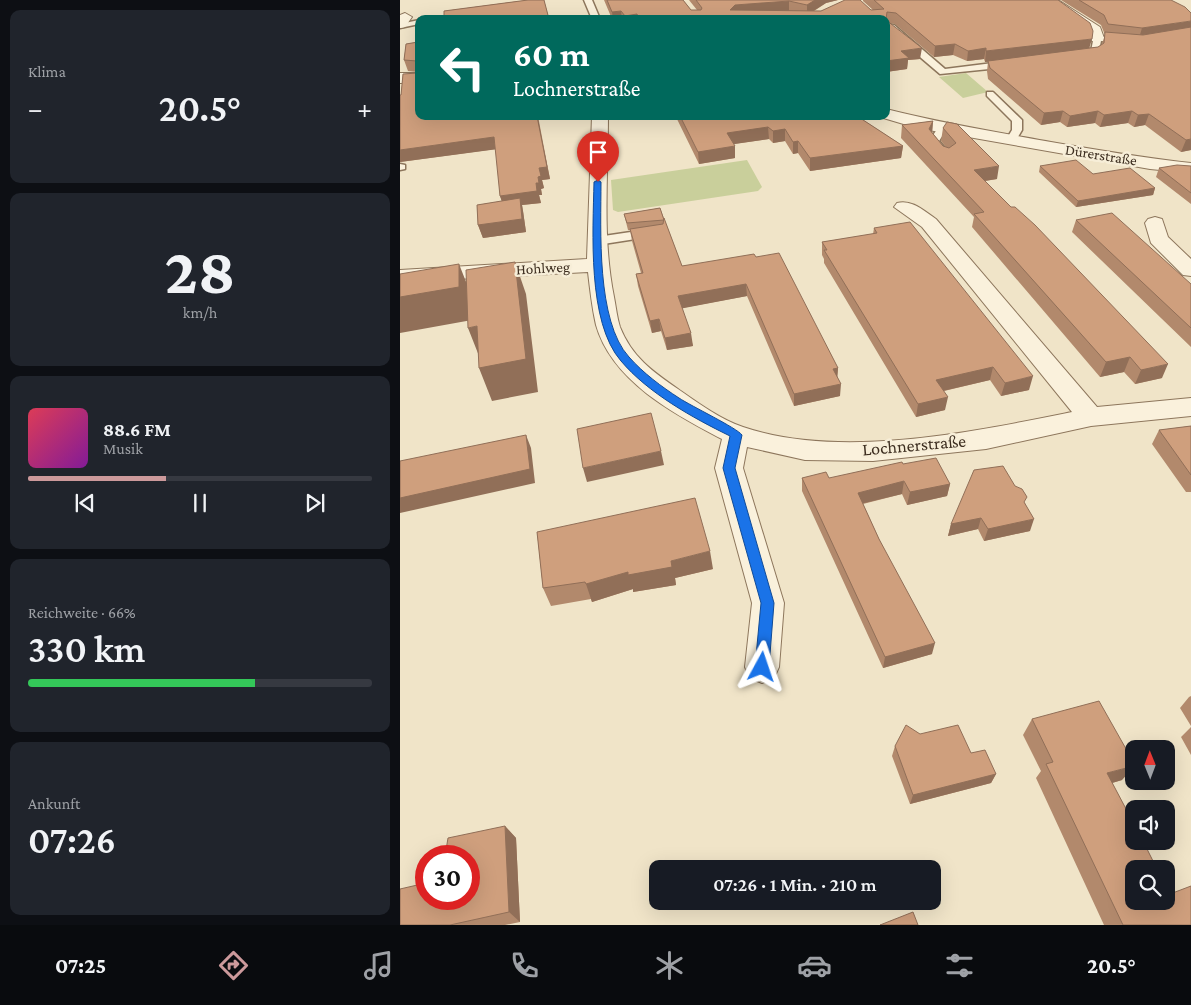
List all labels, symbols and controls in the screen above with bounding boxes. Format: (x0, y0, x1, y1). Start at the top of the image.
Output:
icon: left (430, 35, 495, 100)
text: 60 m (513, 35, 590, 74)
text: Klima (28, 63, 66, 80)
text: Lochnerstraße (513, 76, 640, 101)
text: 20.5° (159, 87, 241, 129)
text: − (28, 93, 43, 124)
text: + (357, 93, 372, 124)
pin (577, 131, 619, 182)
icon: arrive (584, 138, 612, 166)
street label: Dürerstraße (1064, 141, 1138, 169)
text: 28 (165, 235, 235, 307)
street label: Hohlweg (516, 259, 570, 278)
text: km/h (183, 304, 217, 321)
text: 88.6 FM (103, 419, 171, 440)
street label: Lochnerstraße (861, 430, 967, 460)
text: Musik (103, 440, 143, 457)
icon: previous (71, 489, 99, 517)
icon: pause (186, 489, 214, 517)
icon: next (301, 489, 329, 517)
text: Reichweite · 66% (28, 604, 136, 621)
text: 330 km (28, 628, 145, 670)
position arrow (735, 640, 787, 692)
north arrow (1125, 740, 1175, 790)
map controls (1125, 740, 1175, 910)
text: Ankunft (28, 795, 80, 812)
button: sound (1125, 800, 1175, 850)
text: 07:26 (28, 819, 116, 861)
speed limit sign: 30 (415, 845, 480, 910)
button: search (1125, 860, 1175, 910)
text: 07:26 · 1 Min. · 210 m (713, 874, 877, 895)
icon: directions (216, 948, 251, 983)
icon: music (361, 948, 396, 983)
icon: phone (507, 948, 542, 983)
icon: climate (652, 948, 687, 983)
icon: car (797, 948, 832, 983)
icon: filters (942, 948, 977, 983)
text: 07:25 (55, 953, 106, 978)
text: 20.5° (1087, 953, 1136, 978)

